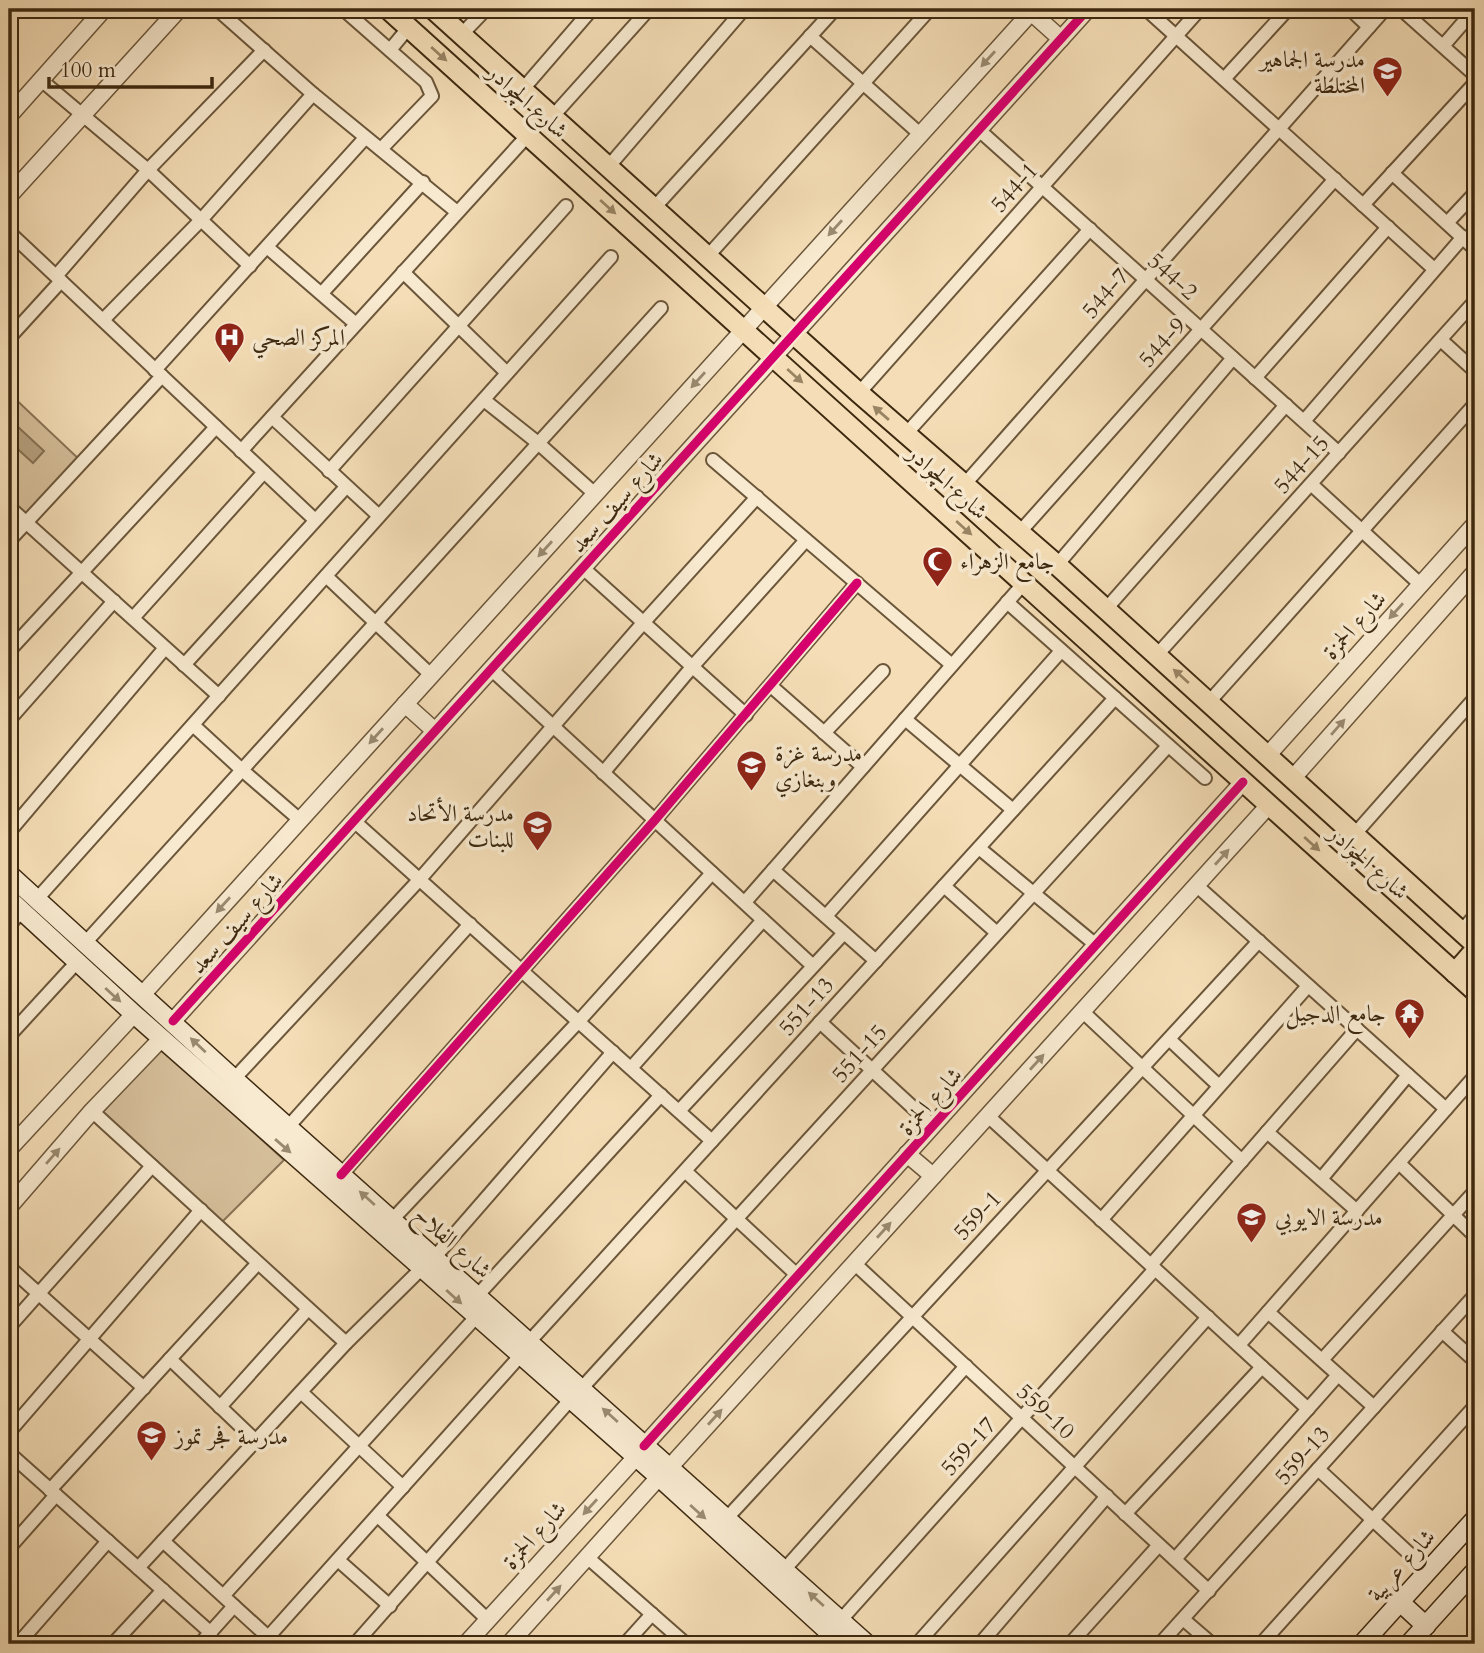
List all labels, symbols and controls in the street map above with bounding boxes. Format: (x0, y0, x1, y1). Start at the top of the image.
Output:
place label: مدرسة الجماهير المختلطة (1258, 44, 1365, 101)
scale bar (49, 46, 212, 90)
one-way arrow (430, 46, 447, 62)
one-way arrow (980, 50, 996, 68)
school or university icon: مدرسة الجماهير المختلطة (1371, 55, 1405, 99)
text: 100 m (60, 56, 116, 85)
street label: شارع الچوادر (477, 56, 574, 149)
street label: 544-1 (984, 156, 1045, 219)
one-way arrow (599, 199, 617, 215)
one-way arrow (828, 219, 844, 236)
street label: 544-2 (1141, 246, 1204, 307)
street label: 544-7 (1075, 262, 1136, 325)
street label: 544-9 (1132, 311, 1193, 374)
hospital icon: المركز الصحي (212, 320, 246, 364)
place label: المركز الصحي (252, 322, 345, 359)
one-way arrow (786, 368, 804, 384)
one-way arrow (690, 371, 706, 389)
one-way arrow (873, 406, 890, 421)
street label: 544-15 (1267, 428, 1336, 500)
street label: شارع الچوادر (897, 437, 994, 530)
street label: شارع سيف سعد (563, 445, 673, 562)
one-way arrow (955, 520, 972, 536)
one-way arrow (537, 540, 553, 558)
mosque icon: جامع الزهراء (920, 544, 954, 588)
place label: جامع الزهراء (960, 546, 1054, 582)
street label: شارع الحمزة (1315, 584, 1396, 669)
one-way arrow (1389, 602, 1405, 619)
one-way arrow (1172, 668, 1190, 684)
one-way arrow (1330, 718, 1346, 736)
one-way arrow (368, 727, 384, 745)
place label: مدرسة غزة وبنغازي (775, 738, 862, 798)
school or university icon: مدرسة غزة وبنغازي (735, 749, 769, 793)
place label: مدرسة الأتحاد للبنات (407, 797, 514, 855)
school or university icon: مدرسة الأتحاد للبنات (520, 809, 554, 853)
street label: شارع الچوادر (1318, 817, 1415, 910)
one-way arrow (1303, 836, 1321, 852)
one-way arrow (1214, 848, 1230, 866)
street label: شارع سيف سعد (183, 866, 293, 983)
one-way arrow (216, 896, 232, 913)
street label: 551-13 (772, 970, 841, 1042)
one-way arrow (104, 987, 122, 1003)
temple icon: جامع الدجيل (1392, 996, 1426, 1040)
place label: جامع الدجيل (1285, 998, 1386, 1034)
street label: 551-15 (825, 1017, 894, 1089)
one-way arrow (190, 1037, 207, 1054)
one-way arrow (1028, 1054, 1044, 1071)
street label: شارع الحمزة (891, 1060, 972, 1145)
one-way arrow (275, 1138, 292, 1153)
one-way arrow (45, 1148, 61, 1165)
street label: 559-1 (946, 1184, 1008, 1247)
one-way arrow (358, 1190, 376, 1206)
street label: شارع الفلاح (404, 1199, 498, 1289)
school or university icon: مدرسة الايوبي (1235, 1200, 1269, 1244)
place label: مدرسة الايوبي (1275, 1202, 1383, 1236)
one-way arrow (876, 1221, 892, 1239)
one-way arrow (445, 1289, 463, 1305)
street label: 559-10 (1010, 1376, 1082, 1446)
one-way arrow (601, 1407, 619, 1423)
one-way arrow (707, 1408, 723, 1426)
street label: 559-17 (934, 1410, 1003, 1482)
school or university icon: مدرسة فجر تموز (135, 1419, 169, 1463)
street label: 559-13 (1268, 1419, 1337, 1491)
place label: مدرسة فجر تموز (173, 1421, 288, 1452)
street label: شارع الحمزة (495, 1494, 576, 1579)
one-way arrow (582, 1498, 598, 1516)
one-way arrow (689, 1504, 706, 1520)
street label: شارع عربية (1360, 1522, 1445, 1611)
one-way arrow (546, 1585, 561, 1602)
one-way arrow (807, 1591, 825, 1607)

